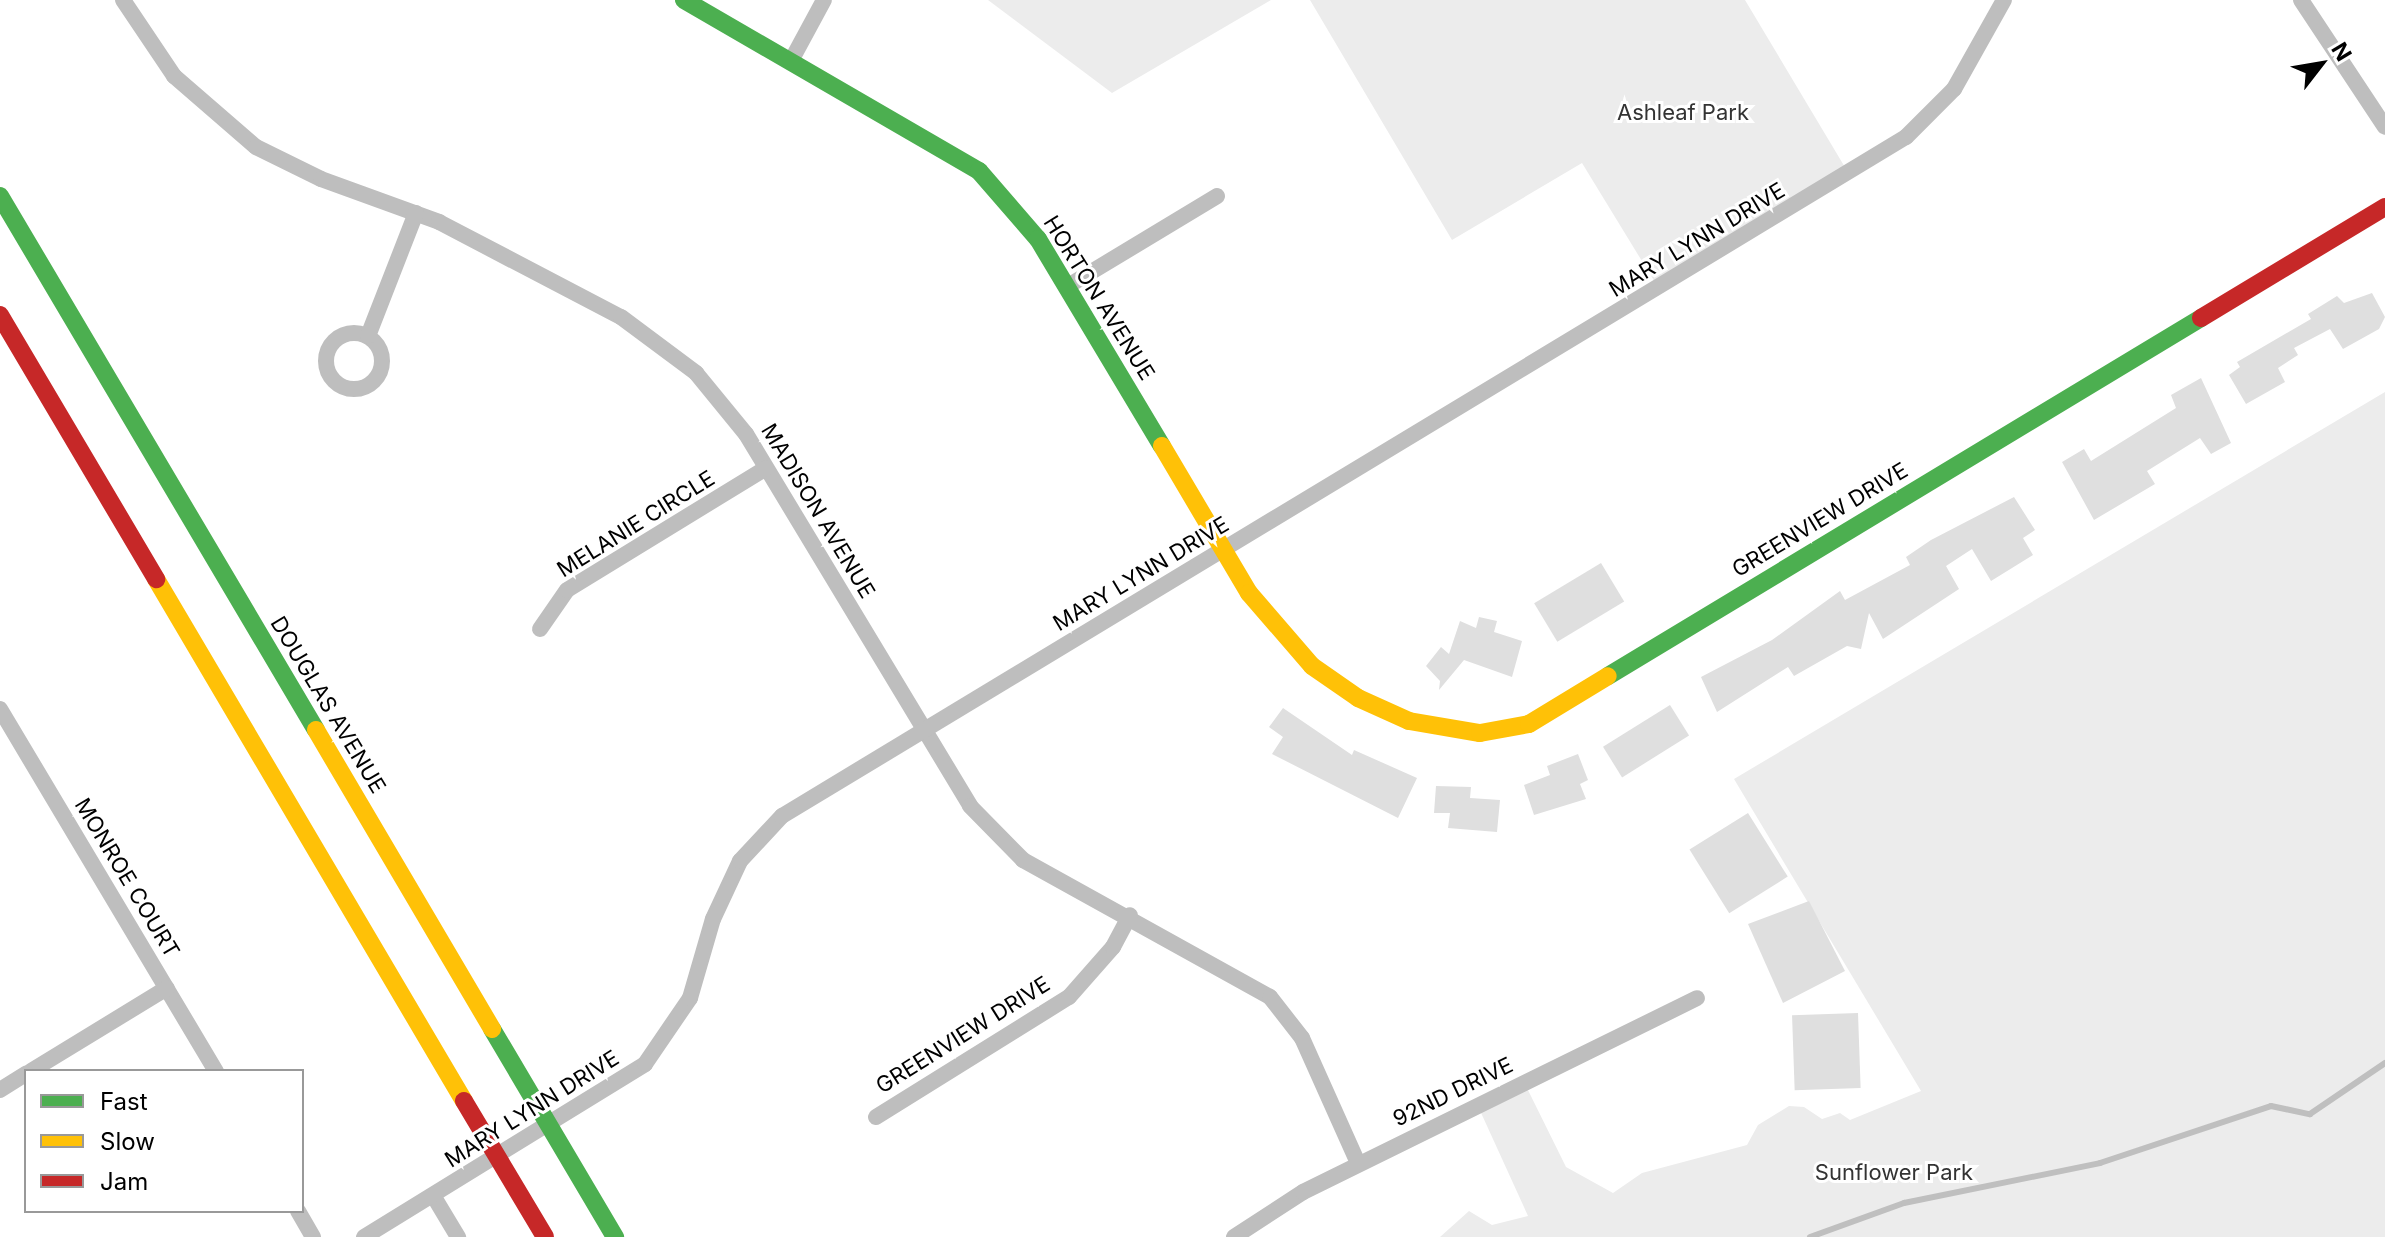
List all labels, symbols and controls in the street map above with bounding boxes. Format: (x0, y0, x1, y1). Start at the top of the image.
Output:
north arrow (2281, 24, 2361, 104)
text: N (2326, 38, 2357, 66)
park label: Ashleaf Park (1617, 100, 1749, 126)
street label: MARY LYNN DRIVE (1604, 177, 1790, 303)
street label: HORTON AVENUE (1038, 211, 1160, 385)
street label: MADISON AVENUE (755, 419, 881, 603)
street label: GREENVIEW DRIVE (1727, 457, 1913, 583)
street label: MELANIE CIRCLE (552, 465, 720, 583)
street label: MARY LYNN DRIVE (1048, 511, 1234, 637)
street label: DOUGLAS AVENUE (265, 612, 391, 798)
street label: MONROE COURT (69, 794, 185, 962)
street label: GREENVIEW DRIVE (871, 971, 1055, 1099)
street label: MARY LYNN DRIVE (440, 1045, 624, 1173)
street label: 92ND DRIVE (1389, 1052, 1517, 1132)
legend (24, 1069, 304, 1213)
text: Fast (100, 1087, 148, 1116)
text: Slow (100, 1127, 155, 1156)
park label: Sunflower Park (1815, 1160, 1973, 1186)
text: Jam (100, 1167, 148, 1196)

